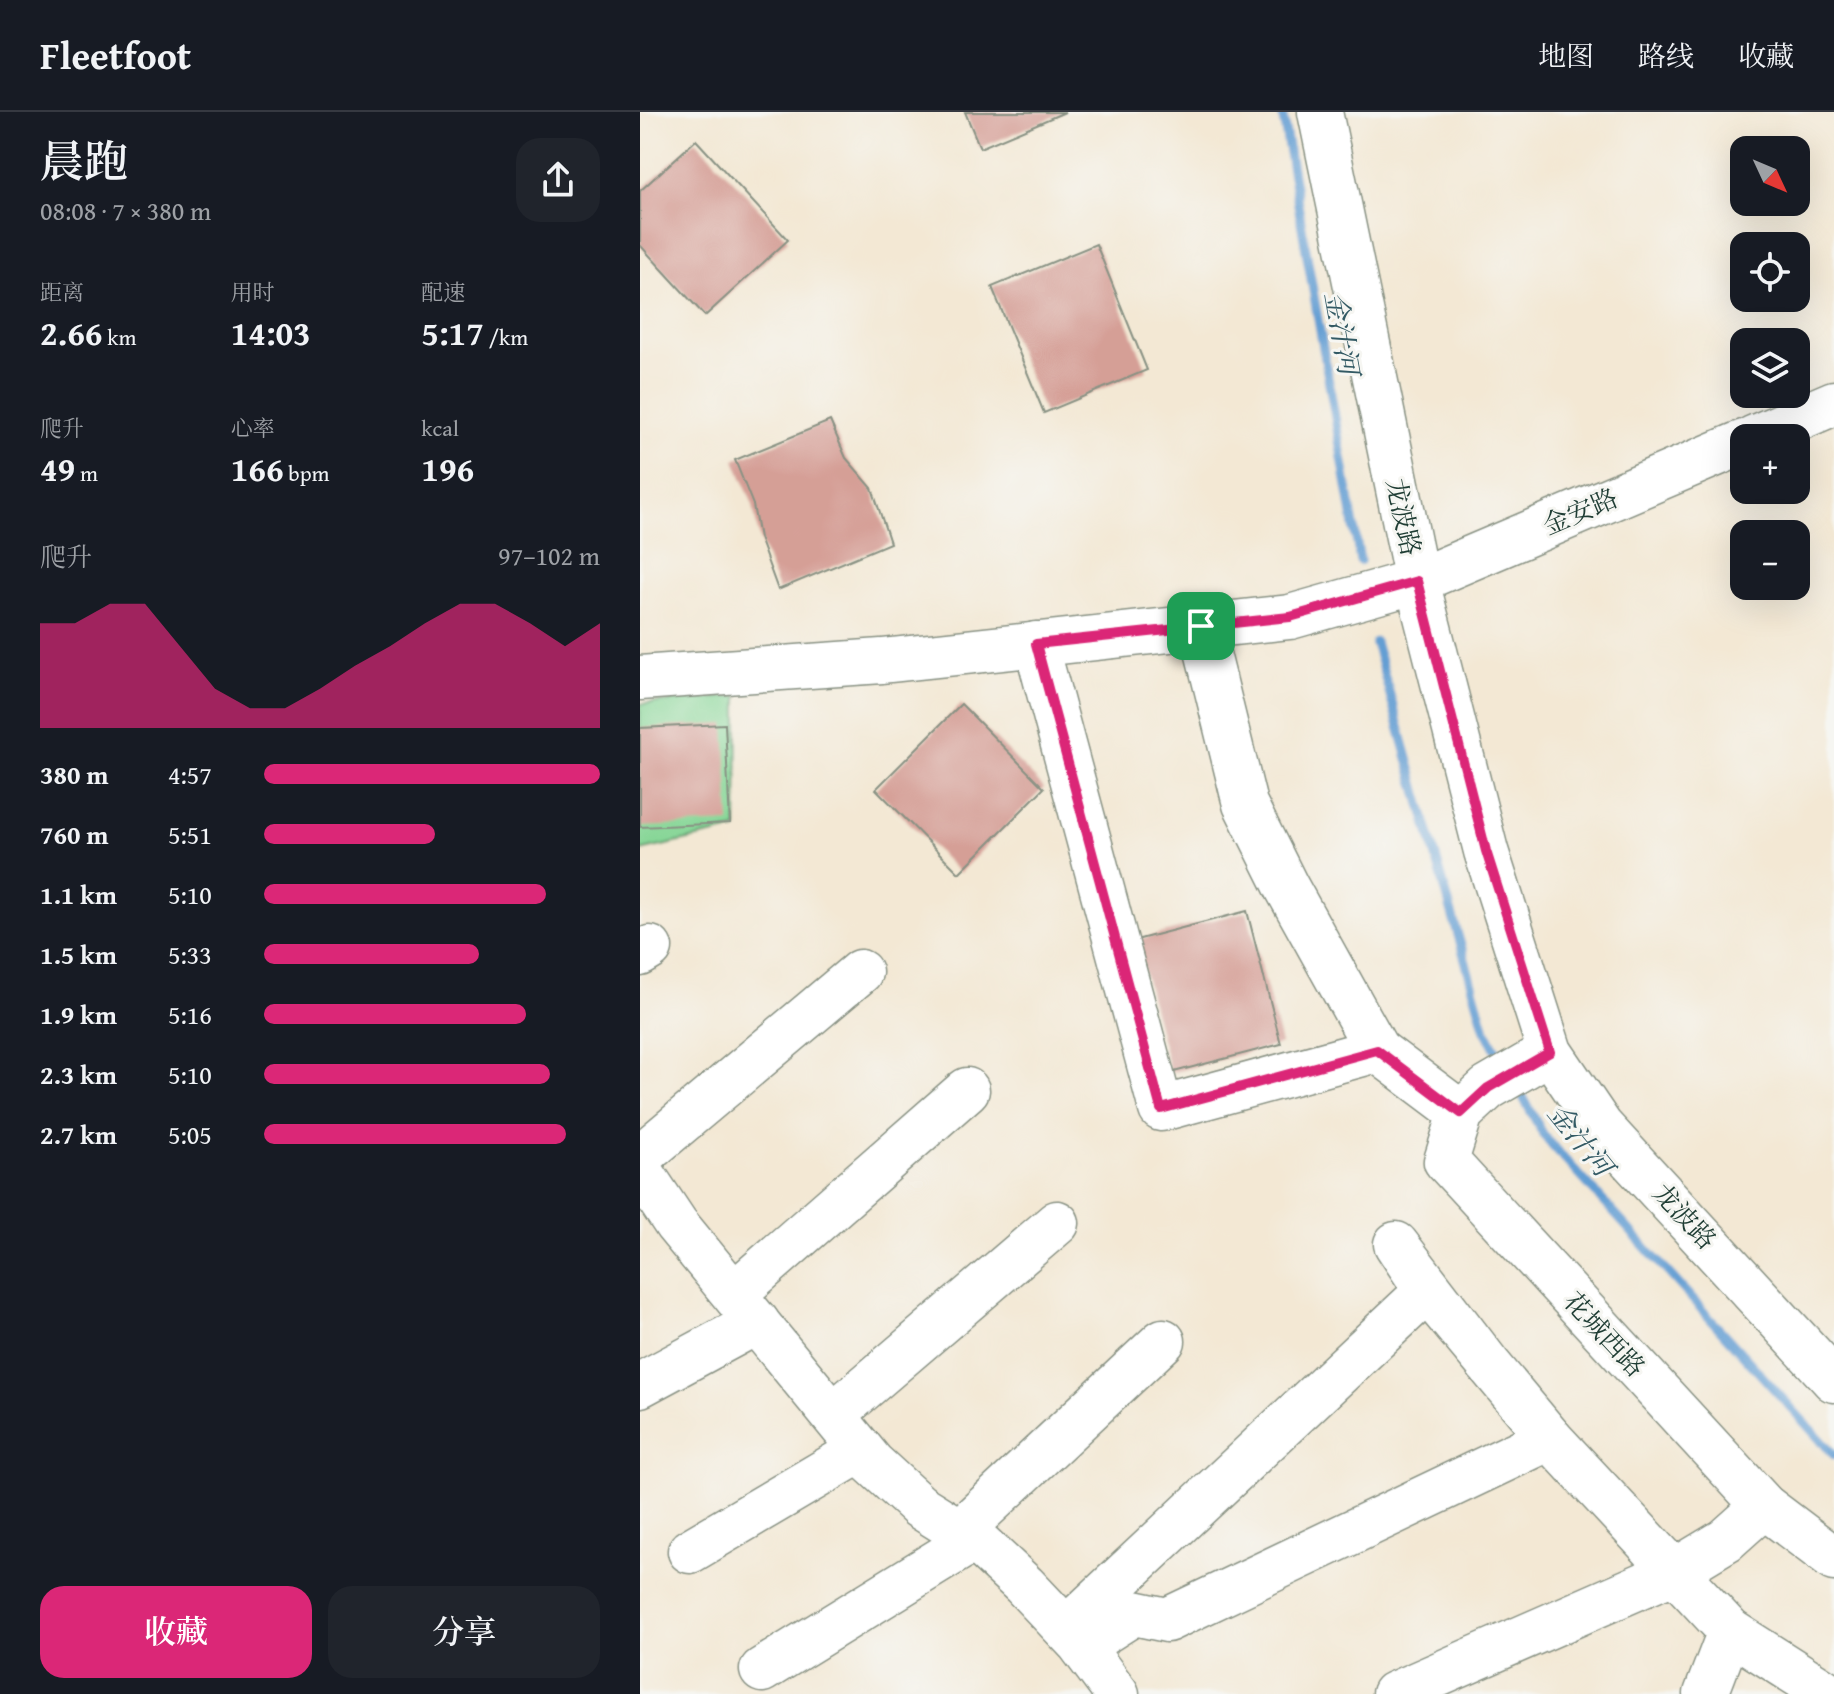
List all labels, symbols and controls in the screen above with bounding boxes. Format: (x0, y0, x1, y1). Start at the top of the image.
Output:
text: Fleetfoot (40, 27, 191, 83)
text: 地图 (1538, 35, 1594, 76)
text: 路线 (1638, 35, 1694, 76)
text: 收藏 (1738, 35, 1794, 76)
text: 晨跑 (40, 129, 128, 193)
north arrow (1730, 136, 1810, 216)
map controls (1730, 136, 1810, 600)
button: share (516, 138, 600, 222)
text: 08:08 · 7 × 380 m (40, 191, 211, 230)
button: locate (1730, 232, 1810, 312)
text: 距离 (40, 276, 84, 308)
text: 用时 (231, 276, 275, 308)
text: 配速 (421, 276, 465, 308)
water label: 金汁河 (1316, 288, 1371, 383)
text: 2.66 (40, 308, 102, 357)
text: 14:03 (231, 308, 311, 357)
text: 5:17 (421, 308, 484, 357)
text: km (102, 321, 136, 353)
text: /km (484, 321, 528, 353)
button: layers (1730, 328, 1810, 408)
text: 爬升 (40, 412, 84, 444)
text: 心率 (231, 412, 275, 444)
text: kcal (421, 412, 459, 444)
button: + (1730, 424, 1810, 504)
text: 49 (40, 444, 75, 493)
text: 166 (231, 444, 284, 493)
text: 196 (421, 444, 474, 493)
text: m (75, 457, 98, 489)
text: bpm (284, 457, 330, 489)
street label: 龙波路 (1377, 475, 1431, 559)
street label: 金安路 (1536, 478, 1624, 544)
button: − (1730, 520, 1810, 600)
text: 97–102 m (498, 536, 600, 575)
text: 爬升 (40, 537, 92, 576)
pin (1167, 592, 1235, 660)
icon: arrive (1179, 604, 1223, 648)
text: 380 m (40, 755, 108, 794)
text: 4:57 (168, 755, 212, 794)
text: 760 m (40, 815, 108, 854)
text: 5:51 (168, 815, 212, 854)
text: 1.1 km (40, 875, 117, 914)
text: 5:10 (168, 875, 212, 914)
text: 1.5 km (40, 935, 117, 974)
text: 5:33 (168, 935, 212, 974)
text: 1.9 km (40, 995, 117, 1034)
text: 5:16 (168, 995, 212, 1034)
text: 2.3 km (40, 1055, 117, 1094)
text: 5:10 (168, 1055, 212, 1094)
water label: 金汁河 (1539, 1093, 1627, 1188)
text: 2.7 km (40, 1115, 117, 1154)
text: 5:05 (168, 1115, 212, 1154)
street label: 龙波路 (1644, 1174, 1726, 1258)
street label: 花城西路 (1555, 1283, 1655, 1385)
button: 收藏 (40, 1586, 312, 1678)
button: 分享 (328, 1586, 600, 1678)

